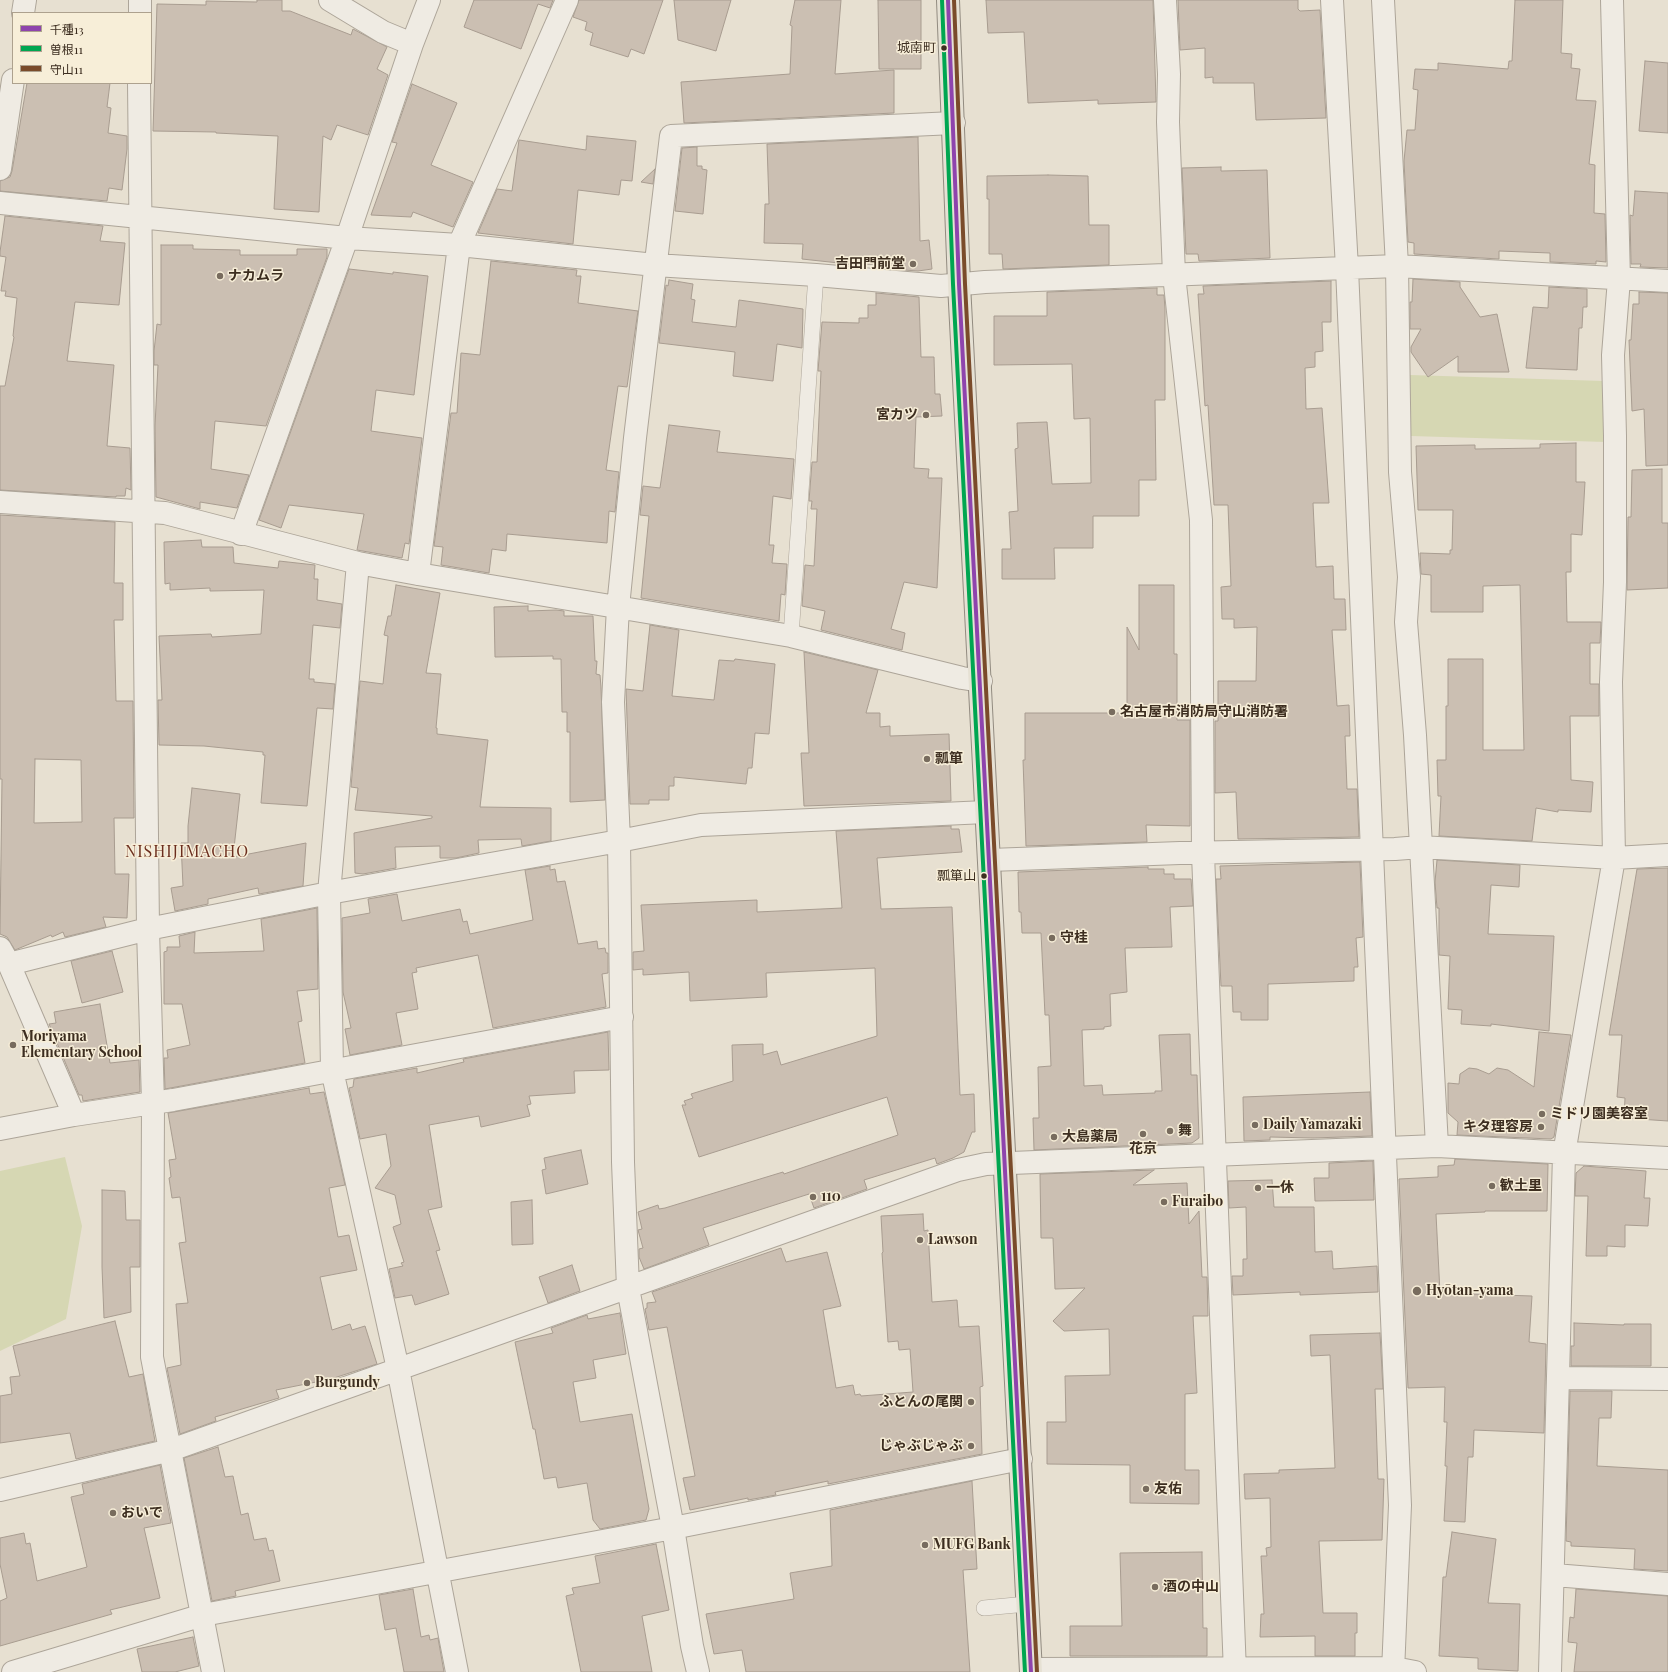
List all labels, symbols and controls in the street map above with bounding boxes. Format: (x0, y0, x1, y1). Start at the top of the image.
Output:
legend (12, 12, 152, 84)
text: 千種13 (50, 21, 84, 37)
place label: 城南町 (897, 40, 936, 56)
text: 曽根11 (50, 41, 83, 57)
marker: 城南町 (939, 43, 949, 53)
text: 守山11 (50, 61, 83, 77)
place label: 吉田門前堂 (835, 256, 905, 272)
marker: 吉田門前堂 (908, 259, 918, 269)
place label: ナカムラ (228, 268, 284, 284)
marker: ナカムラ (215, 271, 225, 281)
place label: 宮カツ (876, 407, 918, 423)
marker: 宮カツ (921, 410, 931, 420)
place label: 名古屋市消防局守山消防署 (1120, 704, 1288, 720)
marker: 名古屋市消防局守山消防署 (1107, 707, 1117, 717)
place label: 瓢箪 (935, 751, 963, 767)
marker: 瓢箪 (922, 754, 932, 764)
district label: NISHIJIMACHO (125, 842, 249, 862)
place label: 瓢箪山 (937, 868, 976, 884)
marker: 瓢箪山 (979, 871, 989, 881)
place label: 守桂 (1060, 930, 1088, 946)
marker: 守桂 (1047, 933, 1057, 943)
place label: Moriyama Elementary School (21, 1029, 142, 1062)
marker: Moriyama Elementary School (8, 1040, 18, 1050)
place label: ミドリ園美容室 (1550, 1106, 1648, 1122)
marker: ミドリ園美容室 (1537, 1109, 1547, 1119)
place label: Daily Yamazaki (1263, 1117, 1362, 1133)
place label: キタ理容房 (1463, 1119, 1533, 1135)
marker: Daily Yamazaki (1250, 1120, 1260, 1130)
marker: キタ理容房 (1536, 1122, 1546, 1132)
place label: 舞 (1178, 1123, 1192, 1139)
marker: 舞 (1165, 1126, 1175, 1136)
place label: 大島薬局 (1062, 1129, 1118, 1145)
marker: 花京 (1138, 1129, 1148, 1139)
marker: 大島薬局 (1049, 1132, 1059, 1142)
place label: 花京 (1129, 1141, 1157, 1157)
place label: 歓土里 (1500, 1178, 1542, 1194)
place label: 一休 (1266, 1180, 1294, 1196)
marker: 歓土里 (1487, 1181, 1497, 1191)
marker: 一休 (1253, 1183, 1263, 1193)
place label: 110 (821, 1189, 841, 1205)
marker: 110 (808, 1192, 818, 1202)
place label: Furaibo (1172, 1194, 1223, 1210)
marker: Furaibo (1159, 1197, 1169, 1207)
place label: Lawson (928, 1232, 977, 1248)
marker: Lawson (915, 1235, 925, 1245)
place label: Hyōtan-yama (1426, 1283, 1513, 1299)
marker: Hyōtan-yama (1411, 1285, 1423, 1297)
place label: Burgundy (315, 1375, 380, 1391)
marker: Burgundy (302, 1378, 312, 1388)
place label: ふとんの尾関 (879, 1394, 963, 1410)
marker: ふとんの尾関 (966, 1397, 976, 1407)
place label: じゃぶじゃぶ (879, 1438, 963, 1454)
marker: じゃぶじゃぶ (966, 1441, 976, 1451)
place label: 友佑 (1154, 1481, 1182, 1497)
marker: 友佑 (1141, 1484, 1151, 1494)
place label: おいで (121, 1505, 163, 1521)
marker: おいで (108, 1508, 118, 1518)
place label: MUFG Bank (933, 1537, 1011, 1553)
marker: MUFG Bank (920, 1540, 930, 1550)
place label: 酒の中山 (1163, 1579, 1219, 1595)
marker: 酒の中山 (1150, 1582, 1160, 1592)

